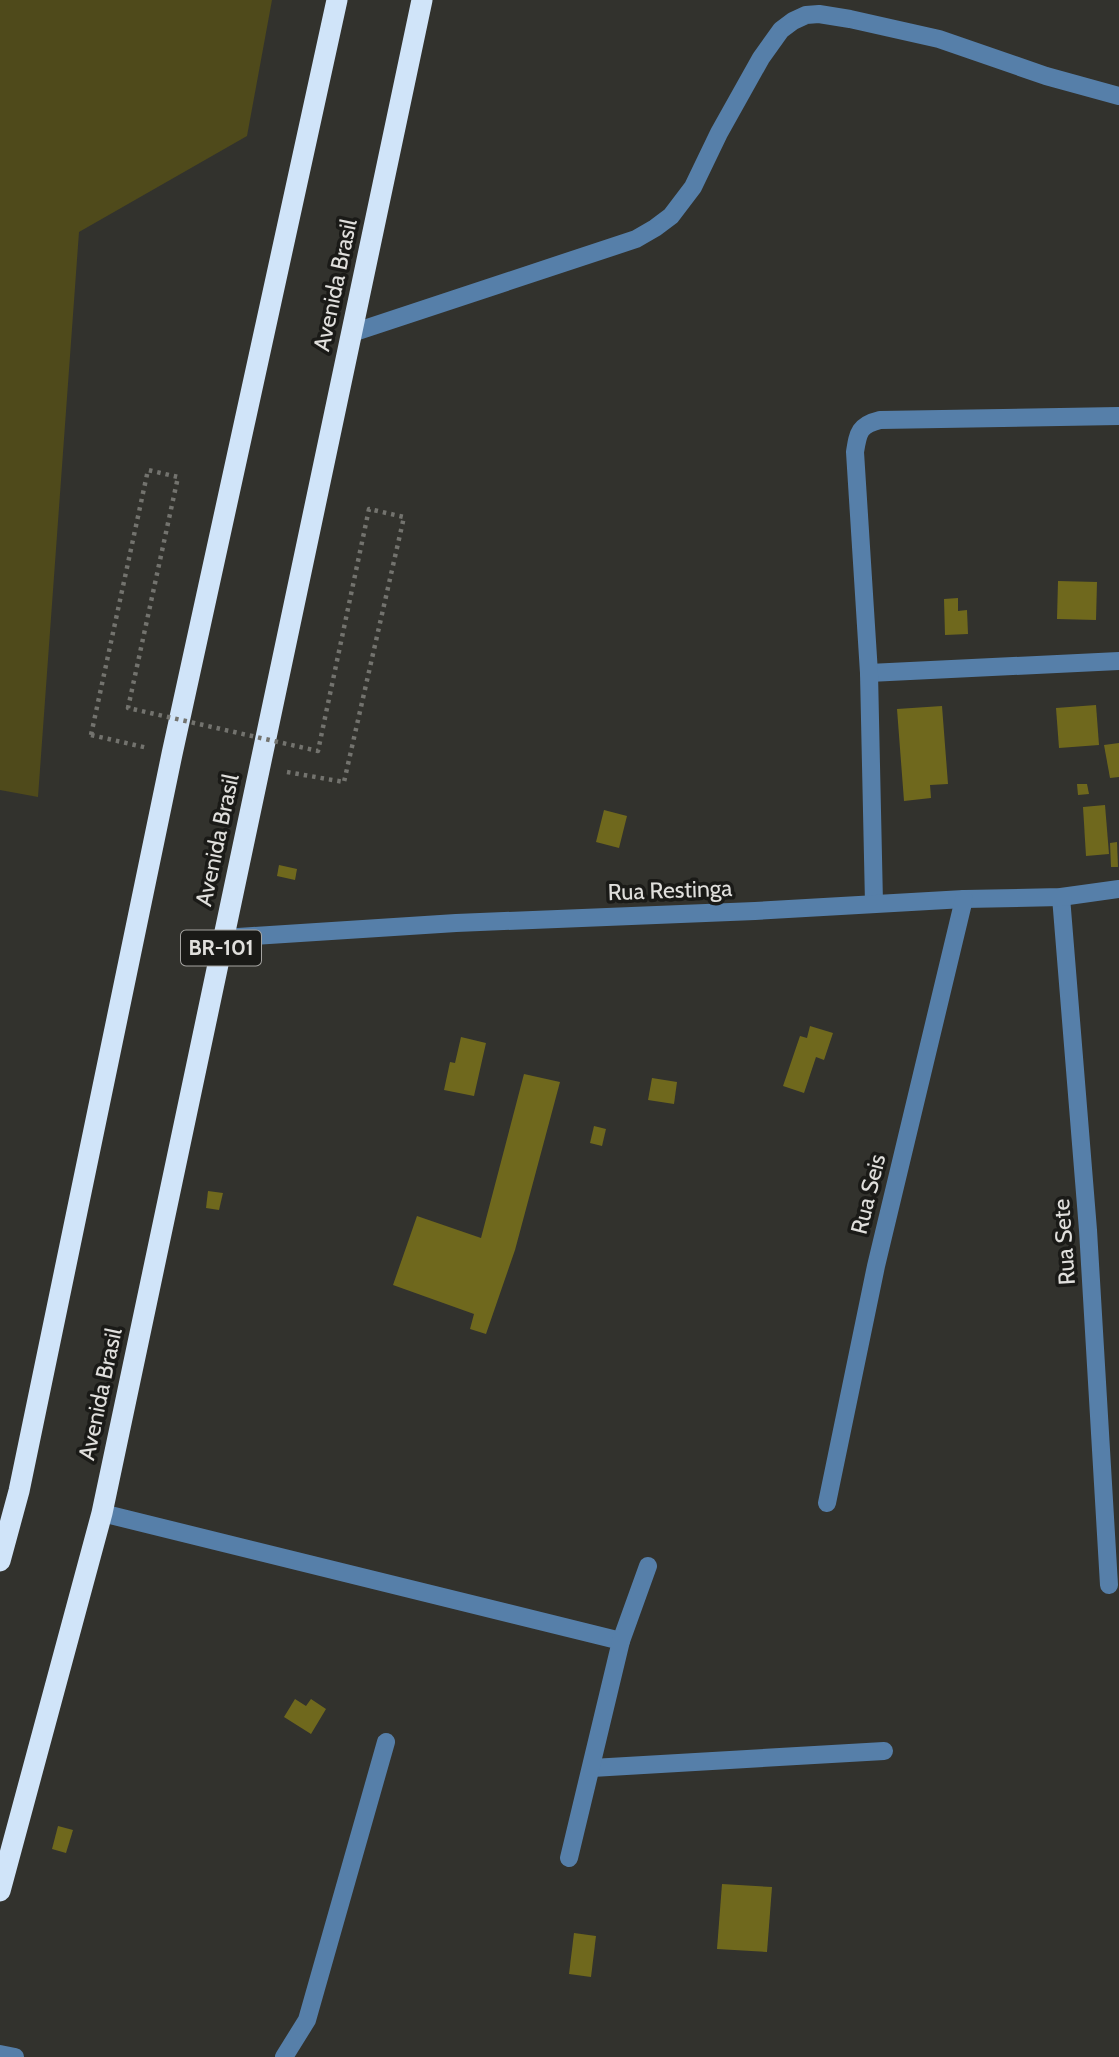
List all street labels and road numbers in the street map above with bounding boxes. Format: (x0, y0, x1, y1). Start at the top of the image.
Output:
street label: Avenida Brasil (307, 216, 363, 354)
street label: Avenida Brasil (189, 771, 245, 909)
street label: Rua Restinga (607, 874, 733, 906)
road number: BR-101 (181, 930, 261, 965)
street label: Rua Seis (845, 1151, 891, 1237)
street label: Rua Sete (1047, 1198, 1081, 1286)
street label: Avenida Brasil (72, 1325, 128, 1463)

